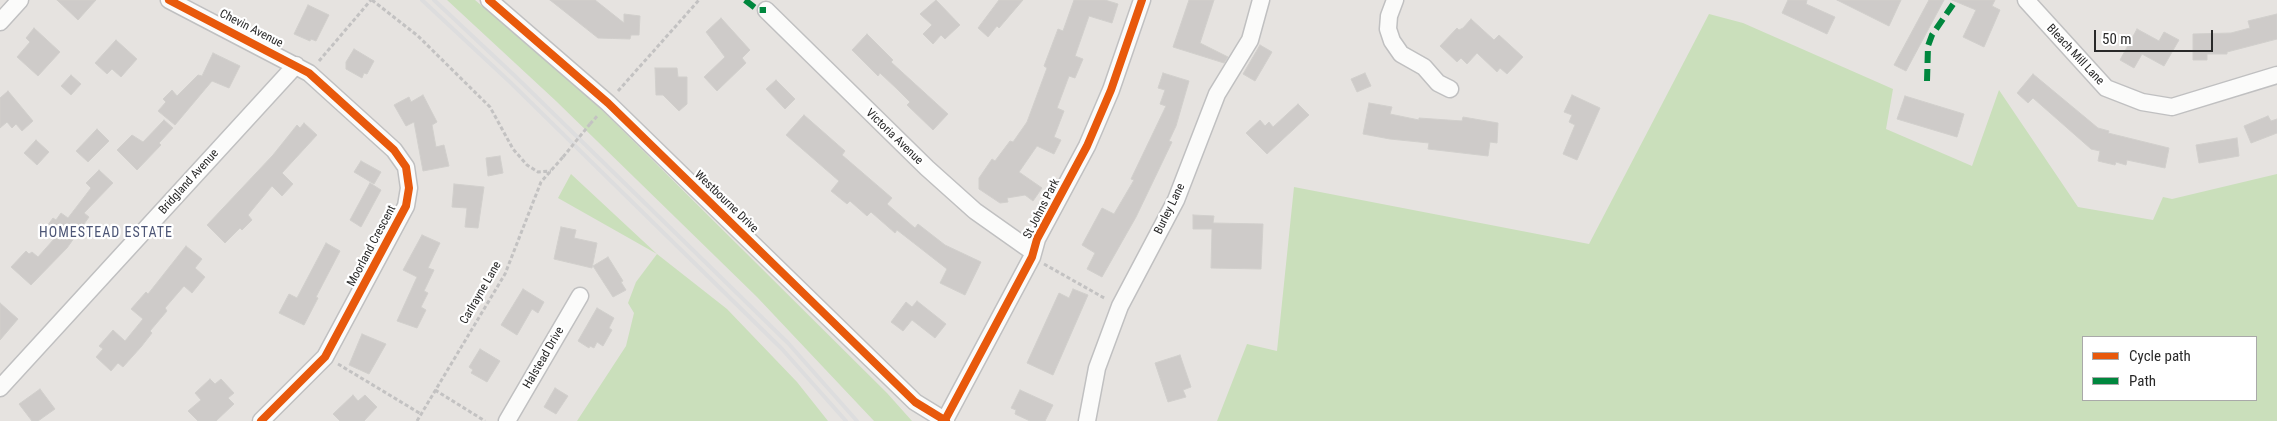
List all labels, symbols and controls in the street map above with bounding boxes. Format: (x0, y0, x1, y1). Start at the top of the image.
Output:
street label: Chevin Avenue (217, 7, 285, 51)
scale bar (2097, 20, 2216, 52)
street label: Bleach Mill Lane (2043, 22, 2107, 88)
text: 50 m (2102, 30, 2132, 48)
street label: Victoria Avenue (862, 106, 926, 168)
street label: Bridgland Avenue (156, 147, 222, 217)
street label: Westbourne Drive (691, 168, 761, 236)
street label: St Johns Park (1021, 177, 1063, 241)
street label: Burley Lane (1151, 181, 1189, 237)
street label: Moorland Crescent (345, 203, 399, 289)
district label: HOMESTEAD ESTATE (37, 225, 175, 241)
street label: Carlrayne Lane (457, 259, 505, 327)
street label: Halstead Drive (521, 325, 567, 391)
legend (2082, 336, 2257, 401)
text: Cycle path (2129, 347, 2191, 365)
text: Path (2129, 372, 2156, 390)

